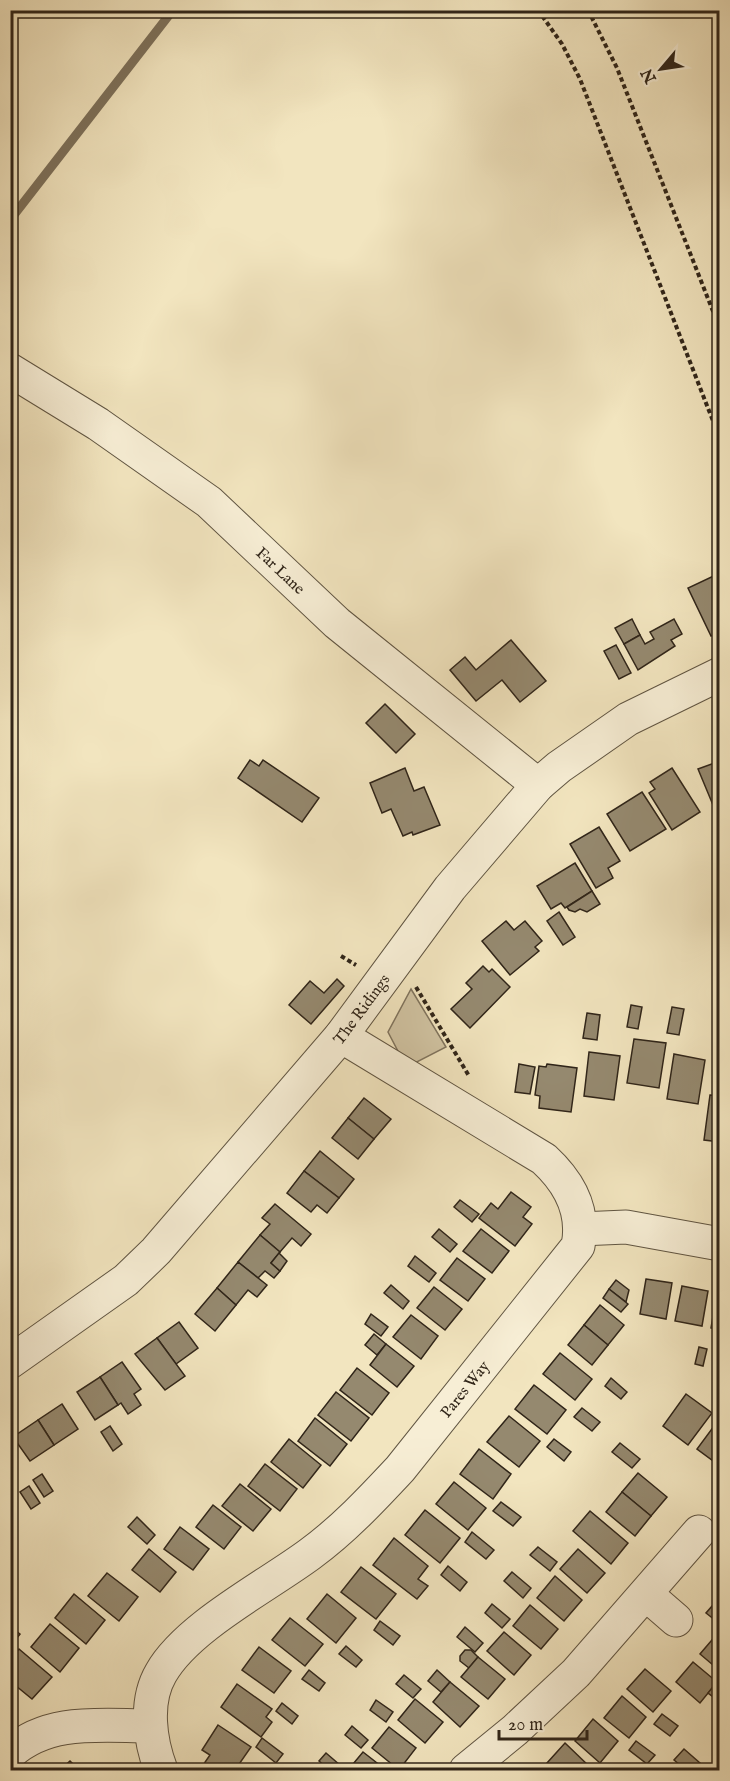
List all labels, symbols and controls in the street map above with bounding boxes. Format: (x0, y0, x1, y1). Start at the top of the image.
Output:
north arrow (631, 39, 691, 99)
text: N (637, 64, 662, 87)
street label: Far Lane (251, 544, 308, 600)
street label: The Ridings (330, 970, 395, 1050)
street label: Pares Way (437, 1357, 495, 1422)
scale bar (499, 1703, 588, 1741)
text: 20 m (508, 1714, 543, 1737)

